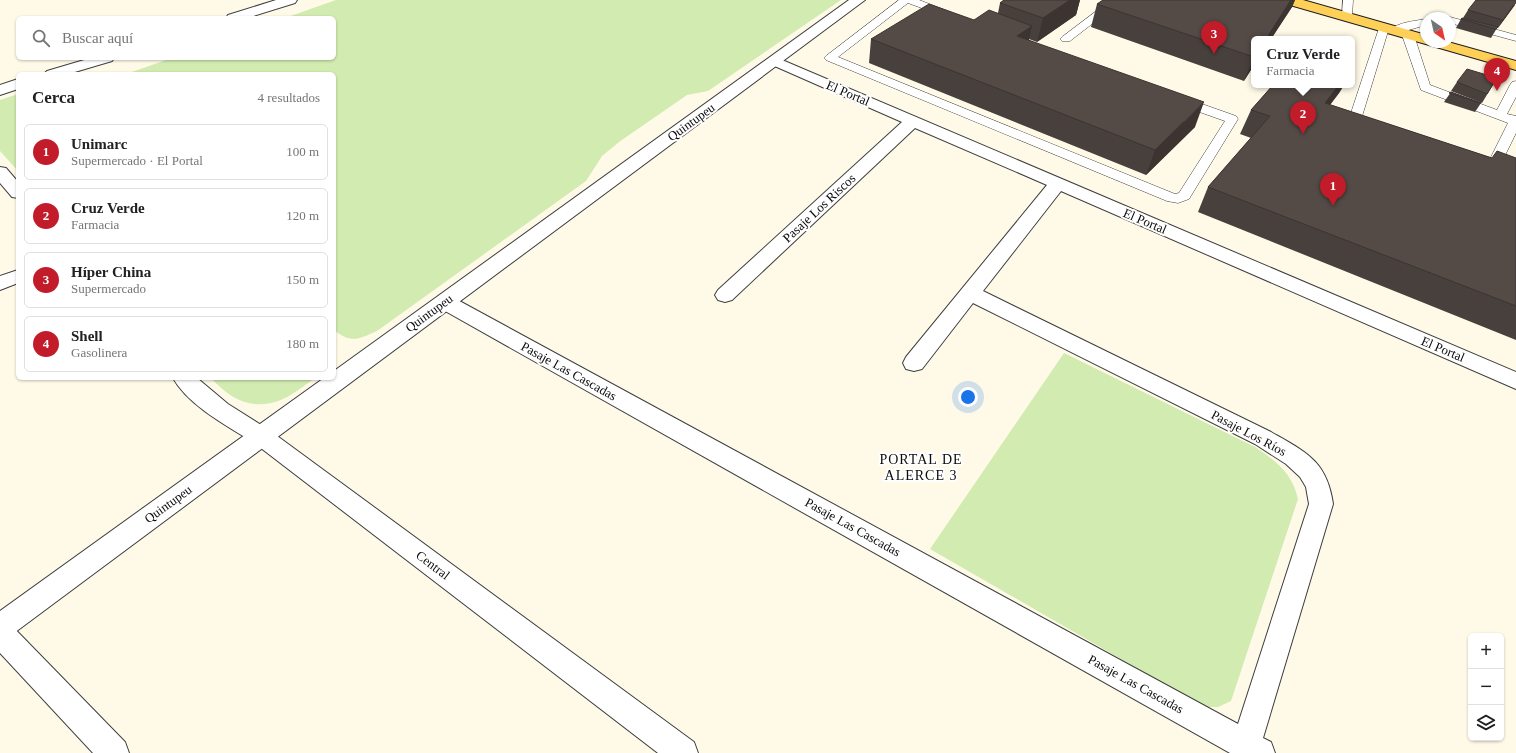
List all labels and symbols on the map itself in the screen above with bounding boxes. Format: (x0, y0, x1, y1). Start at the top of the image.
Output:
north arrow (1420, 12, 1456, 48)
pin: 3 (1201, 21, 1227, 54)
pin: 4 (1484, 58, 1510, 91)
street label: El Portal (824, 77, 872, 109)
street label: Quintupeu (664, 100, 718, 144)
pin: 2 (1290, 101, 1316, 134)
street label: Pasaje Los Riscos (780, 170, 858, 246)
pin: 1 (1320, 173, 1346, 206)
street label: El Portal (1121, 205, 1169, 237)
street label: Quintupeu (402, 291, 456, 335)
street label: El Portal (1419, 333, 1467, 365)
street label: Pasaje Las Cascadas (519, 339, 619, 403)
your location (958, 387, 978, 407)
street label: Pasaje Los Ríos (1209, 407, 1289, 459)
district label: PORTAL DE ALERCE 3 (879, 452, 963, 483)
street label: Quintupeu (141, 482, 195, 526)
street label: Pasaje Las Cascadas (803, 495, 903, 559)
street label: Central (413, 547, 453, 583)
street label: Pasaje Las Cascadas (1086, 652, 1186, 716)

